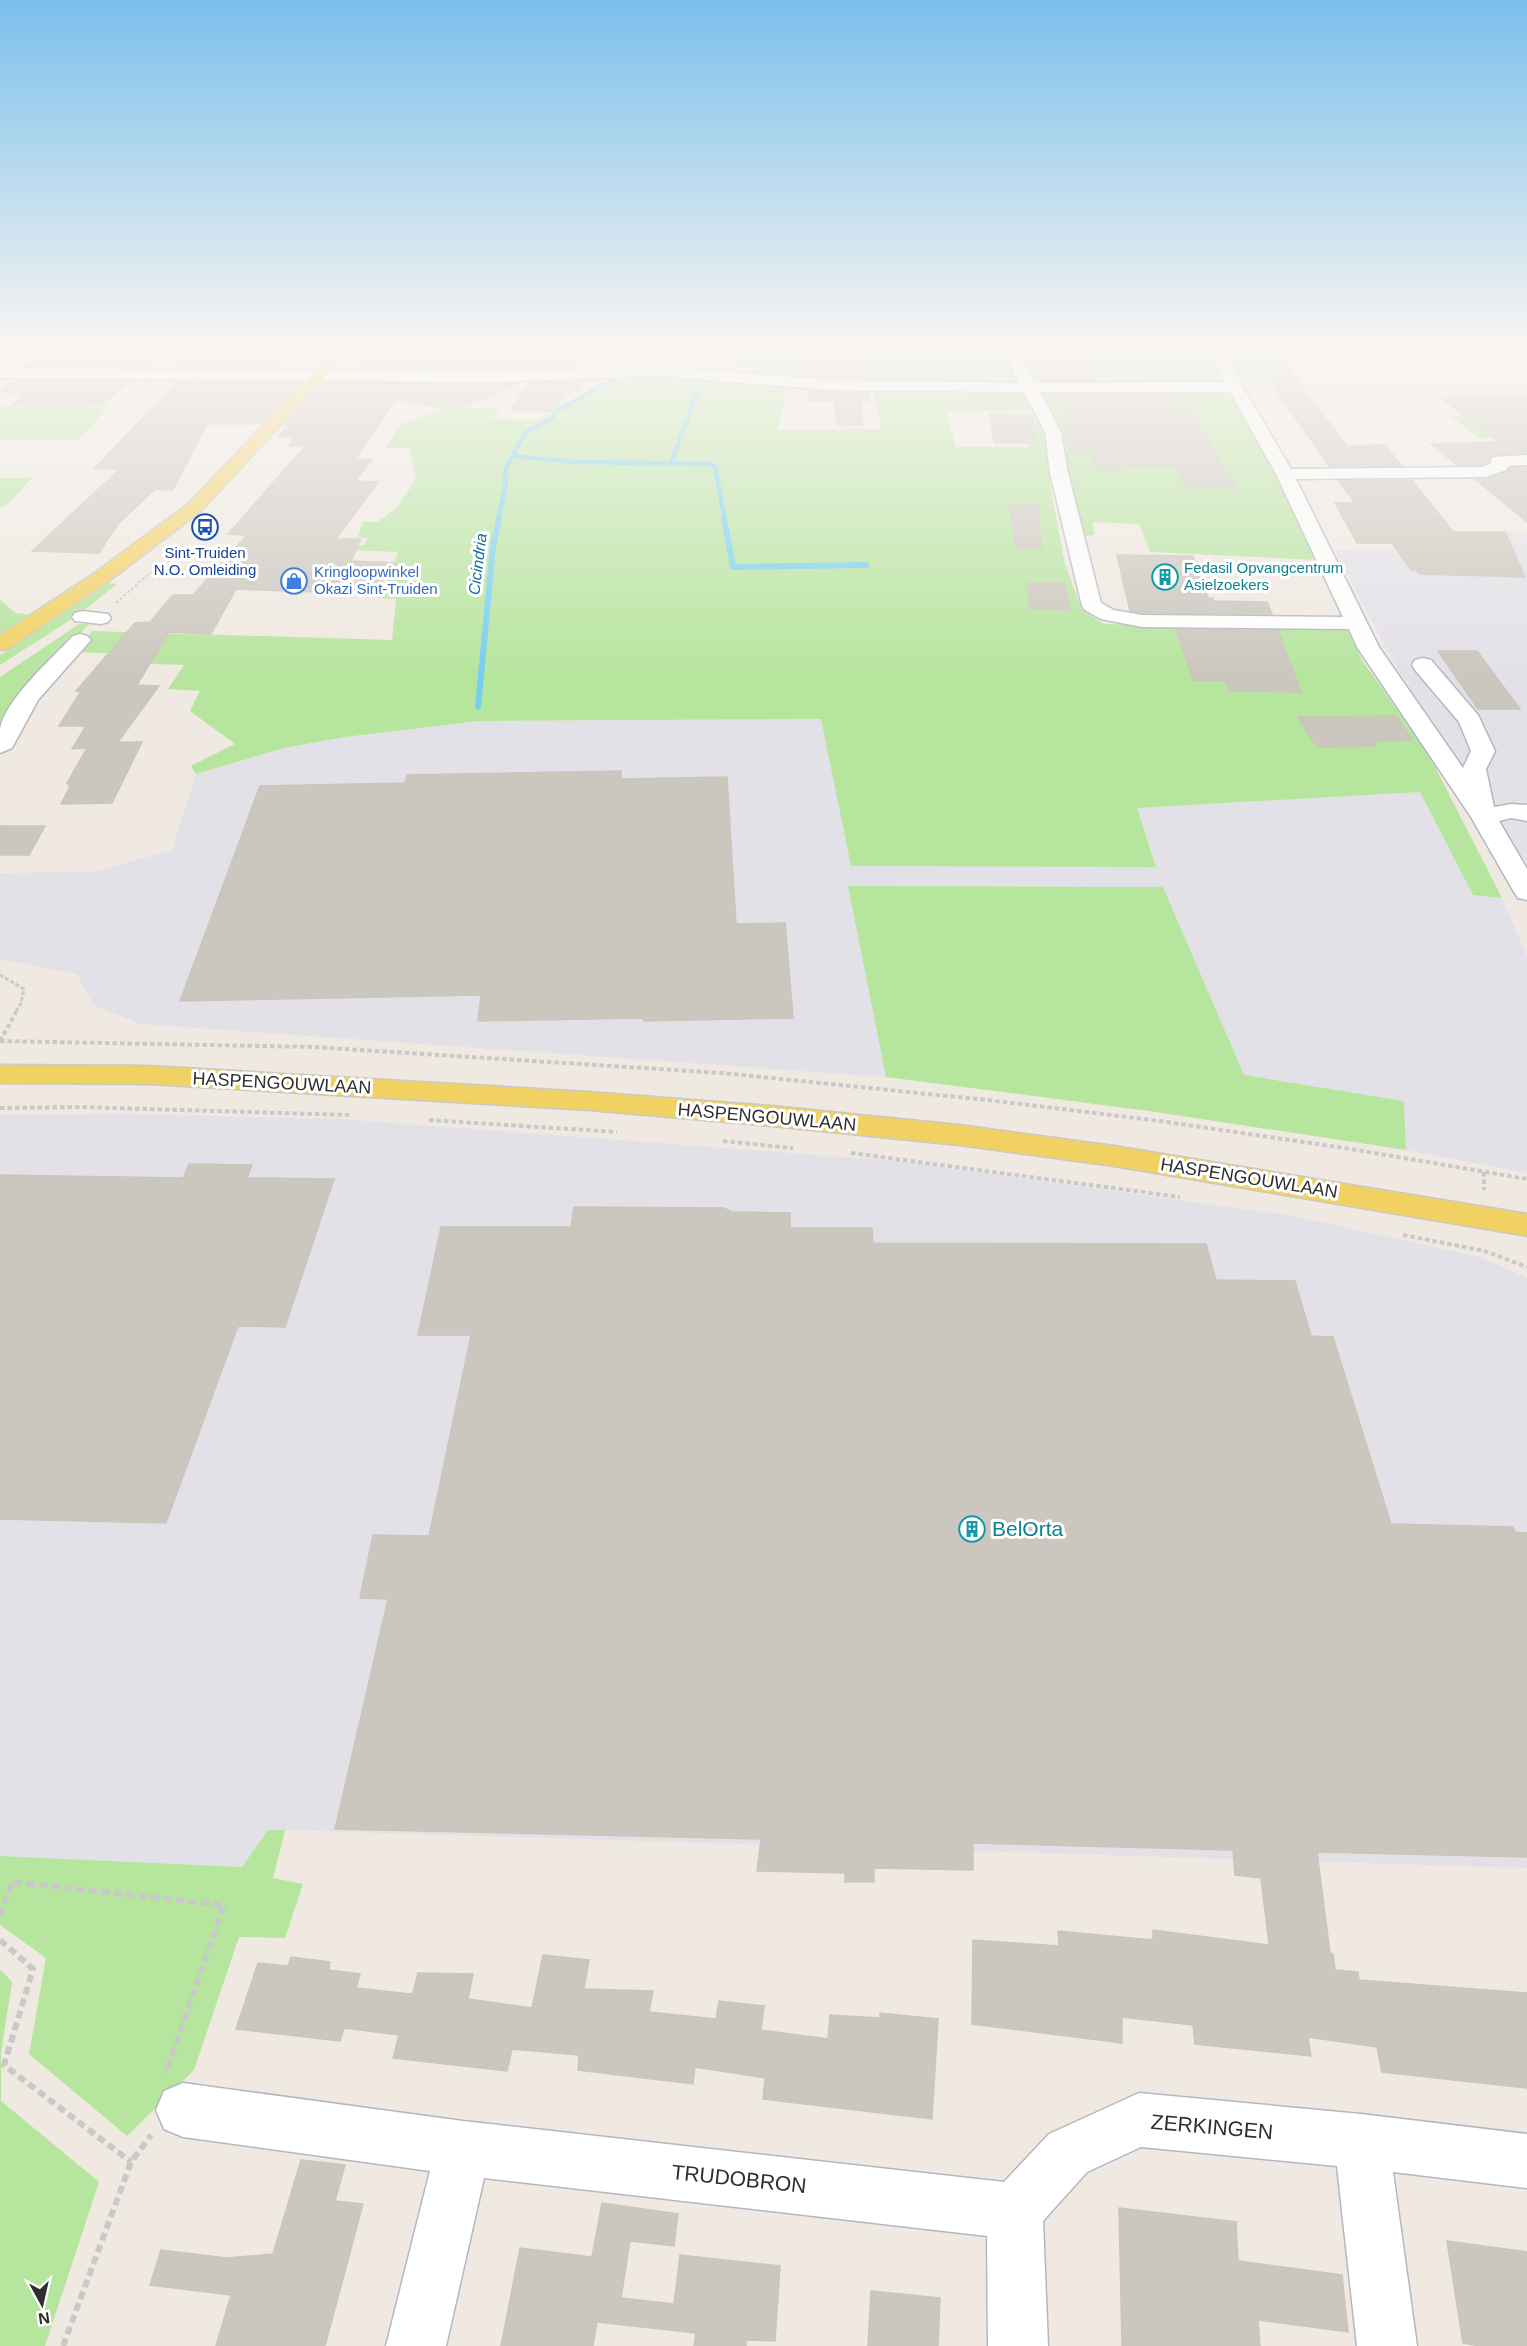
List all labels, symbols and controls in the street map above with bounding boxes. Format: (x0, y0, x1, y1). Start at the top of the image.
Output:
bus stop icon: Sint-Truiden N.O. Omleiding (190, 512, 220, 542)
water label: Cicindria (465, 532, 490, 596)
place label: Sint-Truiden N.O. Omleiding (154, 544, 256, 578)
place label: Fedasil Opvangcentrum Asielzoekers (1184, 559, 1343, 593)
building icon: Fedasil Opvangcentrum Asielzoekers (1150, 562, 1180, 592)
place label: Kringloopwinkel Okazi Sint-Truiden (314, 563, 438, 597)
shop icon: Kringloopwinkel Okazi Sint-Truiden (279, 566, 309, 596)
street label: HASPENGOUWLAAN (192, 1068, 372, 1098)
street label: HASPENGOUWLAAN (677, 1099, 857, 1135)
street label: HASPENGOUWLAAN (1159, 1154, 1339, 1202)
building icon: BelOrta (957, 1514, 987, 1544)
place label: BelOrta (992, 1517, 1064, 1540)
street label: ZERKINGEN (1150, 2110, 1274, 2143)
street label: TRUDOBRON (671, 2160, 808, 2197)
north arrow (12, 2274, 72, 2334)
text: N (37, 2309, 51, 2328)

